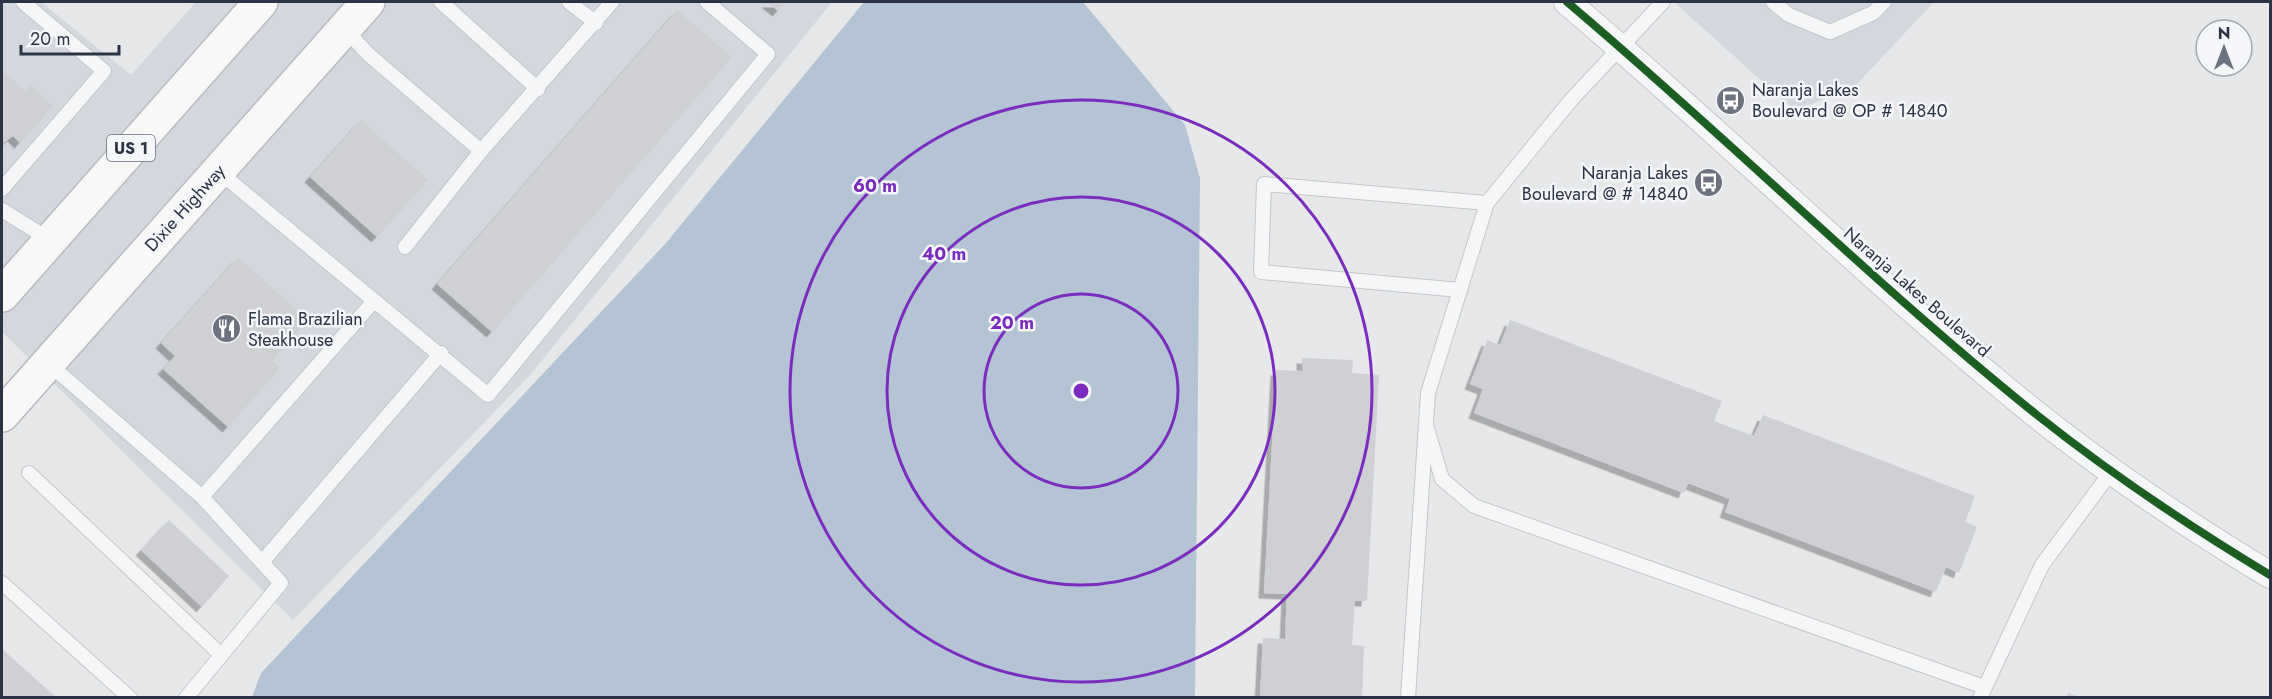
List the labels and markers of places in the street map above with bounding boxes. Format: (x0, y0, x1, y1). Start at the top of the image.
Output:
place label: Naranja Lakes Boulevard @ OP # 14840 (1752, 77, 1948, 124)
bus stop icon: Naranja Lakes Boulevard @ OP # 14840 (1715, 84, 1747, 116)
place label: Naranja Lakes Boulevard @ # 14840 (1522, 160, 1688, 207)
bus stop icon: Naranja Lakes Boulevard @ # 14840 (1693, 167, 1725, 199)
place label: Flama Brazilian Steakhouse (248, 306, 363, 353)
restaurant icon: Flama Brazilian Steakhouse (211, 313, 243, 345)
centre of rings (1071, 381, 1091, 401)

